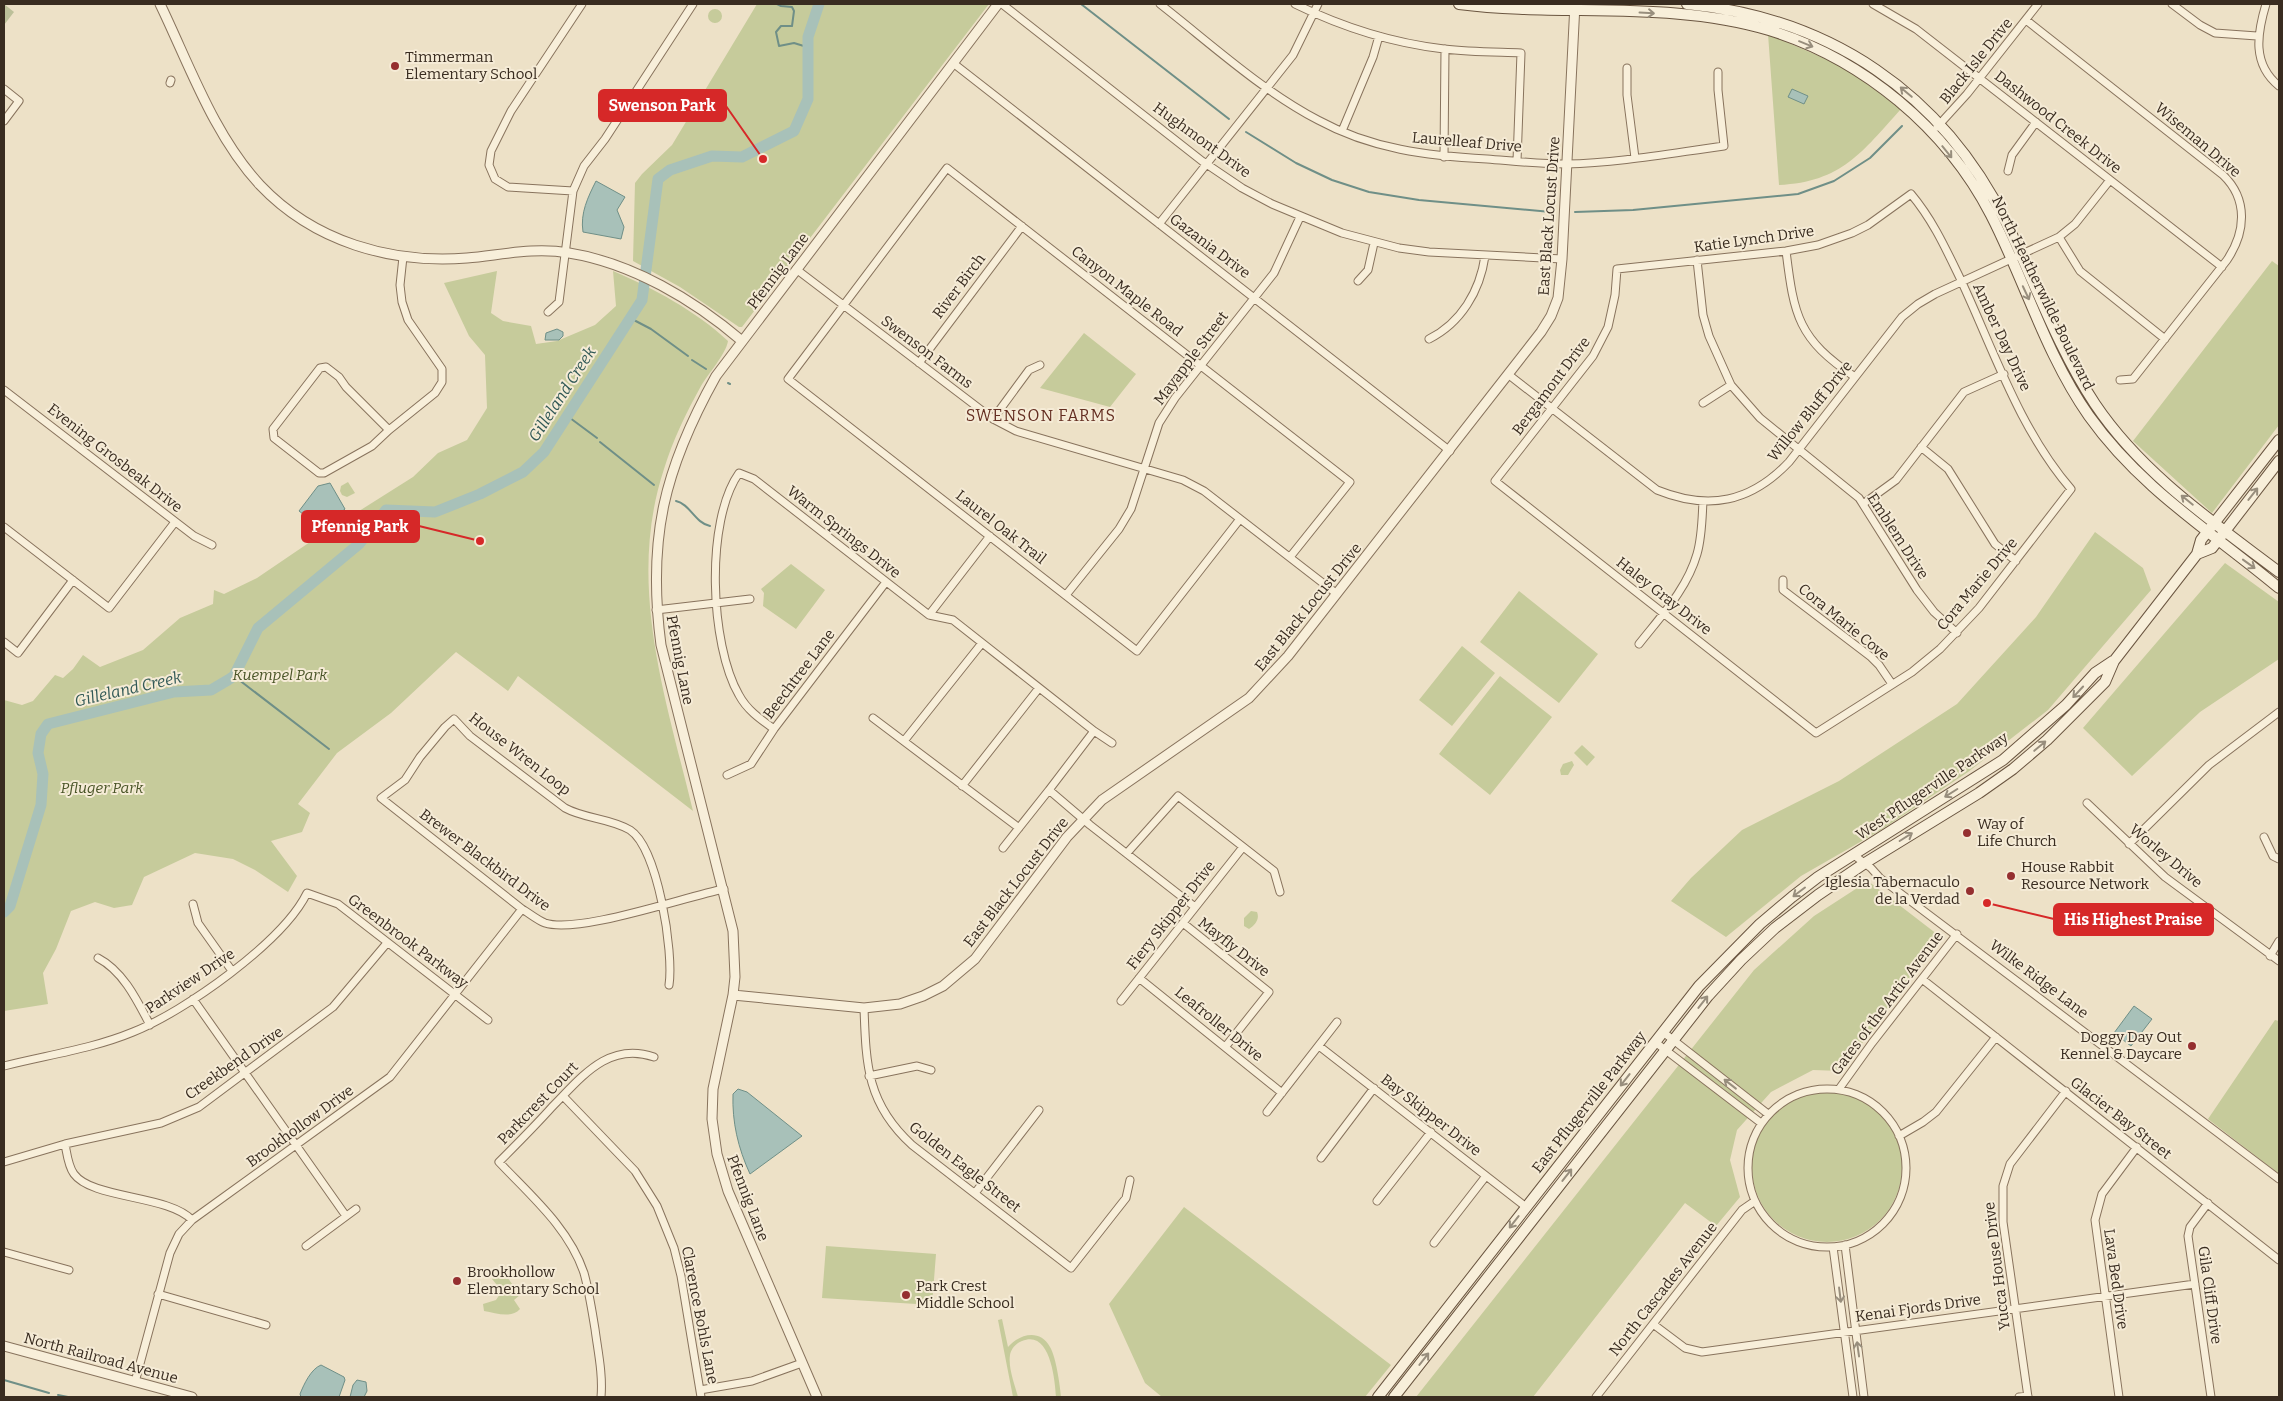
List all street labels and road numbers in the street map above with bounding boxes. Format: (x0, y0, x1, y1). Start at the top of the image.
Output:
street label: Black Isle Drive (1936, 14, 2016, 108)
street label: Dashwood Creek Drive (1991, 67, 2125, 177)
street label: Hughmont Drive (1150, 98, 1254, 182)
street label: Wiseman Drive (2151, 99, 2245, 181)
street label: Laurelleaf Drive (1411, 128, 1523, 156)
street label: East Black Locust Drive (1534, 136, 1564, 296)
street label: North Heatherwilde Boulevard (1988, 193, 2098, 393)
street label: Gazania Drive (1166, 210, 1254, 282)
street label: Katie Lynch Drive (1693, 222, 1815, 256)
street label: Pfennig Lane (743, 229, 813, 313)
street label: Canyon Maple Road (1068, 242, 1186, 340)
street label: River Birch (929, 250, 990, 322)
street label: Amber Day Drive (1969, 280, 2035, 394)
street label: Mayapple Street (1150, 307, 1232, 408)
street label: Swenson Farms (878, 312, 976, 392)
street label: Bergamont Drive (1508, 333, 1594, 439)
street label: Willow Bluff Drive (1764, 357, 1856, 465)
street label: Evening Grosbeak Drive (44, 400, 186, 516)
street label: Warm Springs Drive (784, 482, 904, 582)
street label: Laurel Oak Trail (952, 486, 1050, 568)
street label: Emblem Drive (1864, 490, 1932, 582)
street label: Cora Marie Drive (1933, 534, 2021, 634)
street label: East Black Locust Drive (1251, 539, 1365, 675)
street label: Haley Gray Drive (1613, 553, 1715, 639)
street label: Cora Marie Cove (1795, 580, 1893, 664)
street label: Pfennig Lane (662, 614, 698, 706)
street label: Beechtree Lane (759, 626, 839, 722)
street label: House Wren Loop (466, 709, 574, 799)
street label: West Pflugerville Parkway (1852, 728, 2012, 844)
street label: Brewer Blackbird Drive (416, 805, 554, 915)
street label: East Black Locust Drive (960, 814, 1072, 950)
street label: Worley Drive (2126, 820, 2206, 892)
street label: Fiery Skipper Drive (1123, 857, 1219, 973)
street label: Greenbrook Parkway (344, 890, 472, 992)
street label: Mayfly Drive (1195, 913, 1273, 981)
street label: Gates of the Artic Avenue (1827, 927, 1947, 1079)
street label: Wilke Ridge Lane (1986, 936, 2092, 1022)
street label: Parkview Drive (142, 945, 238, 1017)
street label: Leafroller Drive (1171, 983, 1267, 1065)
street label: Creekbend Drive (182, 1023, 286, 1103)
street label: East Pflugerville Parkway (1528, 1028, 1650, 1176)
street label: Parkcrest Court (494, 1058, 582, 1148)
street label: Bay Skipper Drive (1377, 1070, 1485, 1160)
street label: Glacier Bay Street (2067, 1073, 2176, 1163)
street label: Brookhollow Drive (243, 1081, 357, 1171)
street label: Golden Eagle Street (906, 1118, 1025, 1217)
street label: Pfennig Lane (723, 1152, 773, 1244)
street label: Yucca House Drive (1980, 1201, 2014, 1331)
street label: North Cascades Avenue (1605, 1218, 1721, 1360)
street label: Lava Bed Drive (2100, 1228, 2132, 1330)
street label: Clarence Bohls Lane (678, 1245, 722, 1385)
street label: Gila Cliff Drive (2194, 1245, 2226, 1345)
street label: Kenai Fjords Drive (1854, 1290, 1982, 1326)
street label: North Railroad Avenue (22, 1329, 180, 1387)

